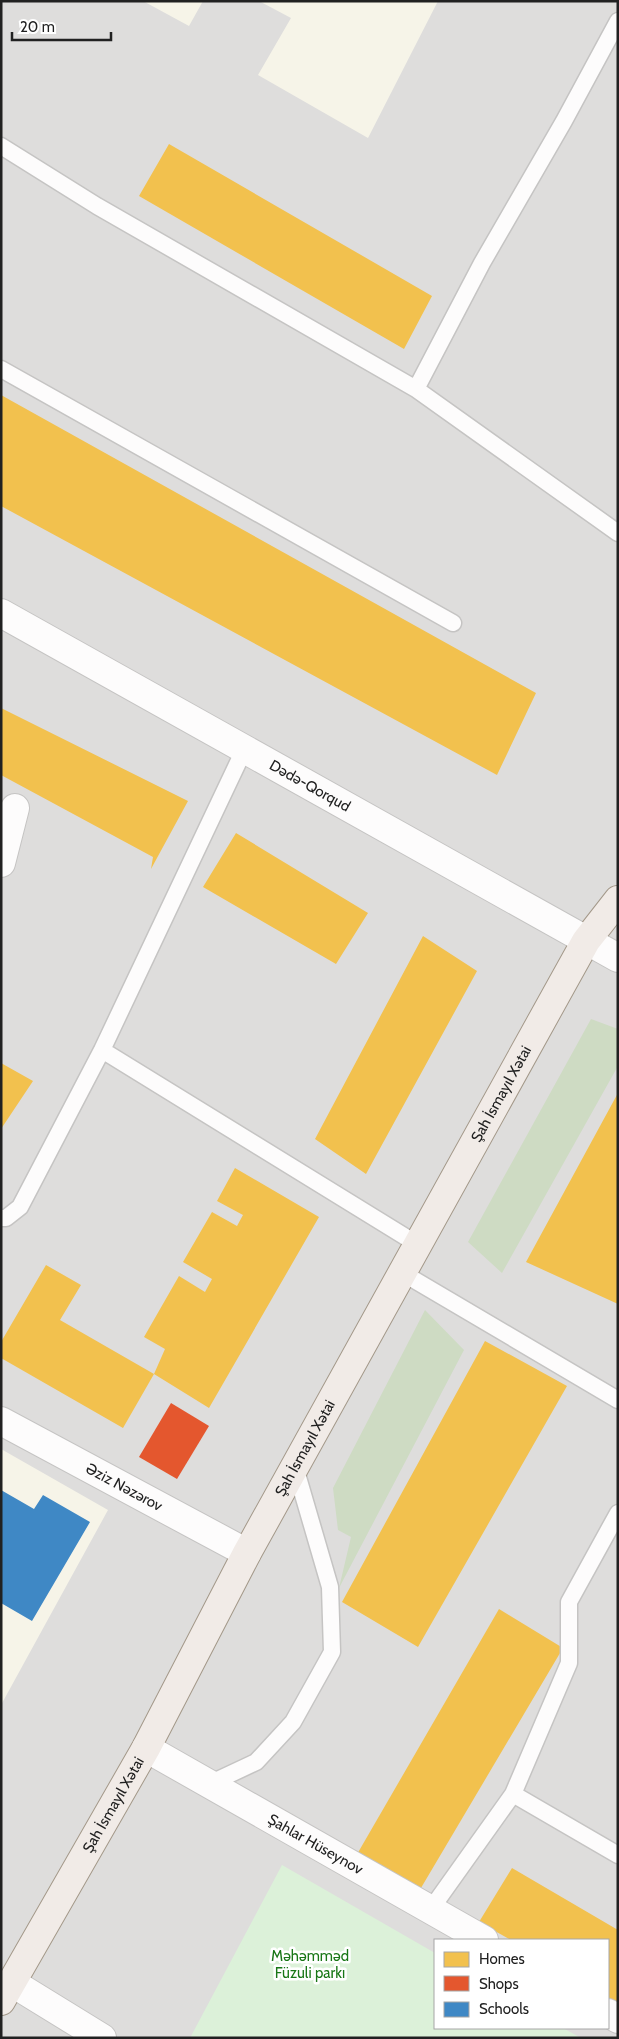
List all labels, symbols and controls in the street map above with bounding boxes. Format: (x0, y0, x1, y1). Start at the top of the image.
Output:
scale bar (12, 10, 111, 42)
text: 20 m (20, 18, 55, 36)
street label: Dədə-Qorqud (266, 756, 354, 816)
street label: Şah İsmayıl Xətai (467, 1043, 535, 1145)
street label: Şah İsmayıl Xətai (271, 1397, 339, 1500)
street label: Əziz Nəzərov (83, 1459, 166, 1515)
street label: Şah İsmayıl Xətai (79, 1754, 148, 1856)
street label: Şahlar Hüseynov (265, 1810, 367, 1879)
legend (434, 1939, 609, 2029)
park label: Məhəmməd Füzuli parkı (271, 1947, 349, 1982)
text: Homes (479, 1950, 525, 1968)
text: Shops (479, 1975, 519, 1993)
text: Schools (479, 2000, 529, 2018)

